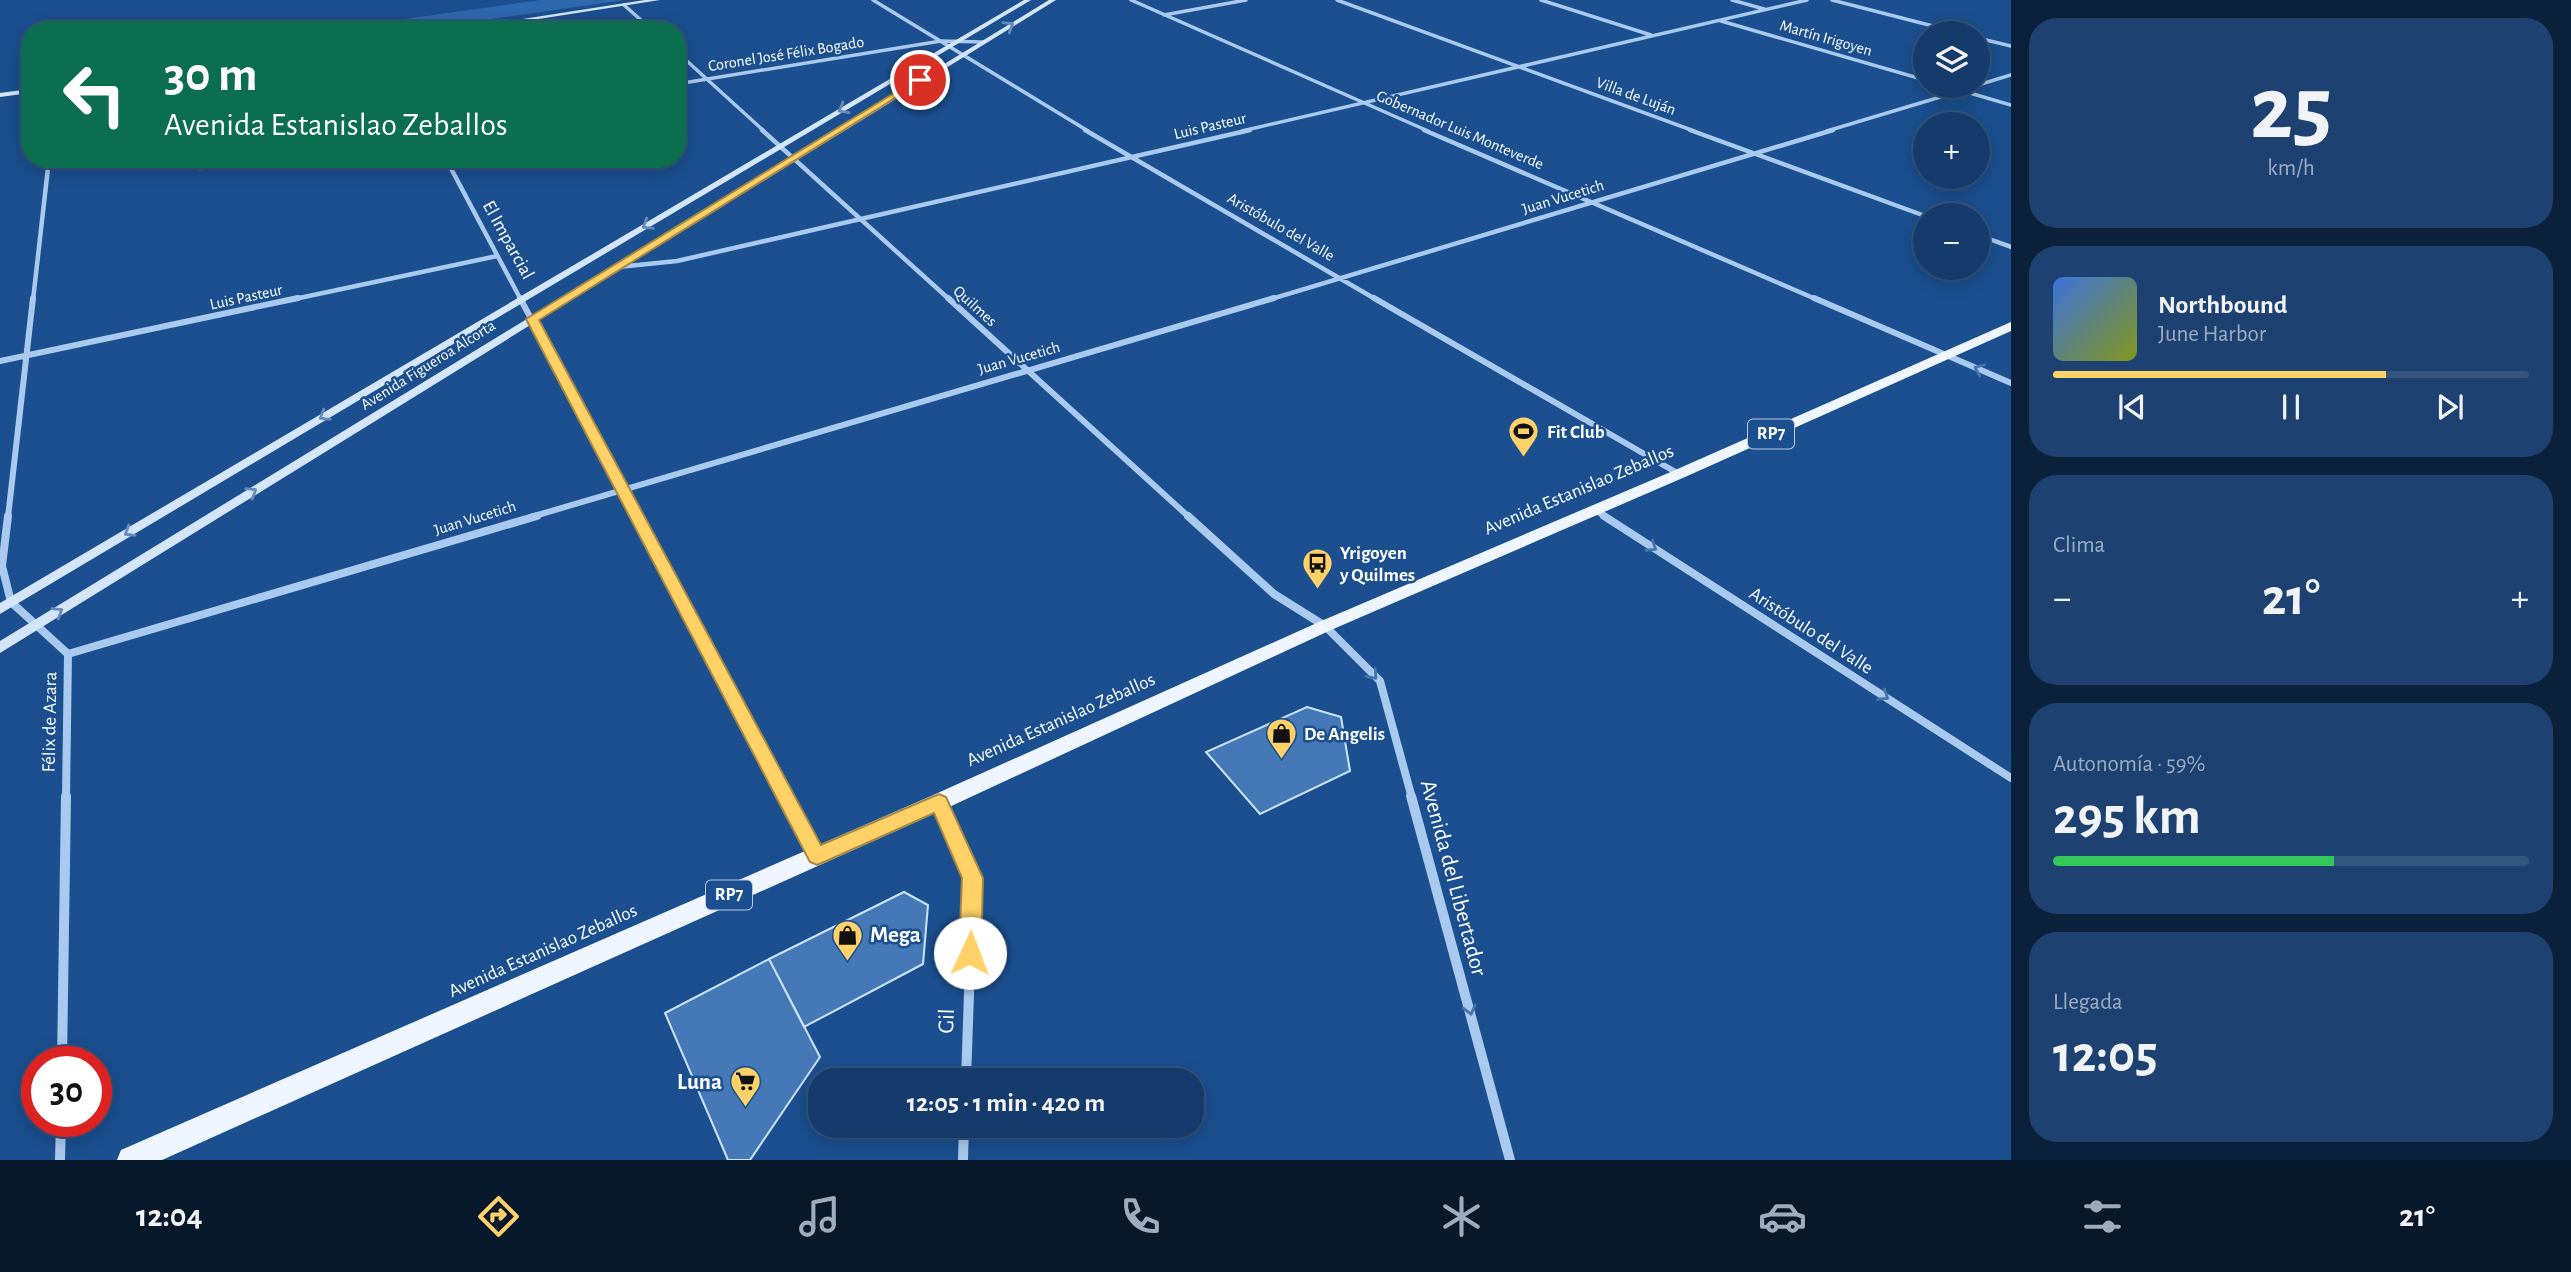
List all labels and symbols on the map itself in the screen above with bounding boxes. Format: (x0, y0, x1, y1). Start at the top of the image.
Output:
street label: Martín Irigoyen (1778, 17, 1874, 60)
one-way arrow (1001, 22, 1014, 35)
street label: Coronel José Félix Bogado (707, 34, 865, 74)
pin (890, 50, 950, 110)
street label: Villa de Luján (1594, 74, 1678, 119)
street label: Gobernador Luis Monteverde (1374, 88, 1546, 172)
one-way arrow (837, 101, 850, 114)
street label: Luis Pasteur (1172, 110, 1249, 142)
street label: Juan Vucetich (1520, 177, 1606, 217)
street label: Aristóbulo del Valle (1225, 190, 1337, 264)
street label: El Imparcial (479, 197, 537, 283)
one-way arrow (641, 217, 654, 230)
street label: Luis Pasteur (208, 281, 285, 313)
street label: Quilmes (950, 283, 1000, 330)
street label: Avenida Figueroa Alcorta (358, 317, 498, 413)
street label: Juan Vucetich (976, 339, 1062, 377)
one-way arrow (1974, 364, 1986, 378)
one-way arrow (319, 408, 332, 421)
sports icon: Fit Club (1507, 415, 1541, 459)
road number: RP7 (1748, 420, 1794, 448)
place label: Fit Club (1547, 423, 1605, 442)
street label: Avenida Estanislao Zeballos (1481, 441, 1677, 539)
one-way arrow (244, 488, 257, 501)
street label: Juan Vucetich (432, 498, 518, 538)
one-way arrow (123, 524, 136, 537)
one-way arrow (1644, 538, 1657, 551)
place label: Yrigoyen y Quilmes (1339, 544, 1415, 585)
bus stop icon: Yrigoyen y Quilmes (1300, 547, 1334, 591)
street label: Aristóbulo del Valle (1746, 584, 1876, 678)
one-way arrow (51, 607, 64, 620)
one-way arrow (1365, 667, 1377, 680)
street label: Avenida Estanislao Zeballos (964, 670, 1158, 770)
street label: Félix de Azara (40, 671, 60, 773)
one-way arrow (1877, 688, 1890, 701)
shop icon: De Angelis (1264, 717, 1298, 761)
place label: De Angelis (1304, 725, 1385, 744)
street label: Avenida del Libertador (1416, 777, 1490, 979)
road number: RP7 (706, 880, 752, 910)
street label: Avenida Estanislao Zeballos (446, 901, 640, 1001)
position arrow (933, 916, 1007, 990)
shop icon: Mega (830, 918, 864, 962)
place label: Mega (870, 924, 921, 947)
one-way arrow (1461, 1004, 1476, 1016)
street label: Gil (935, 1008, 959, 1034)
speed limit sign: 30 (21, 1046, 112, 1137)
supermarket icon: Luna (728, 1065, 762, 1109)
place label: Luna (677, 1071, 722, 1094)

